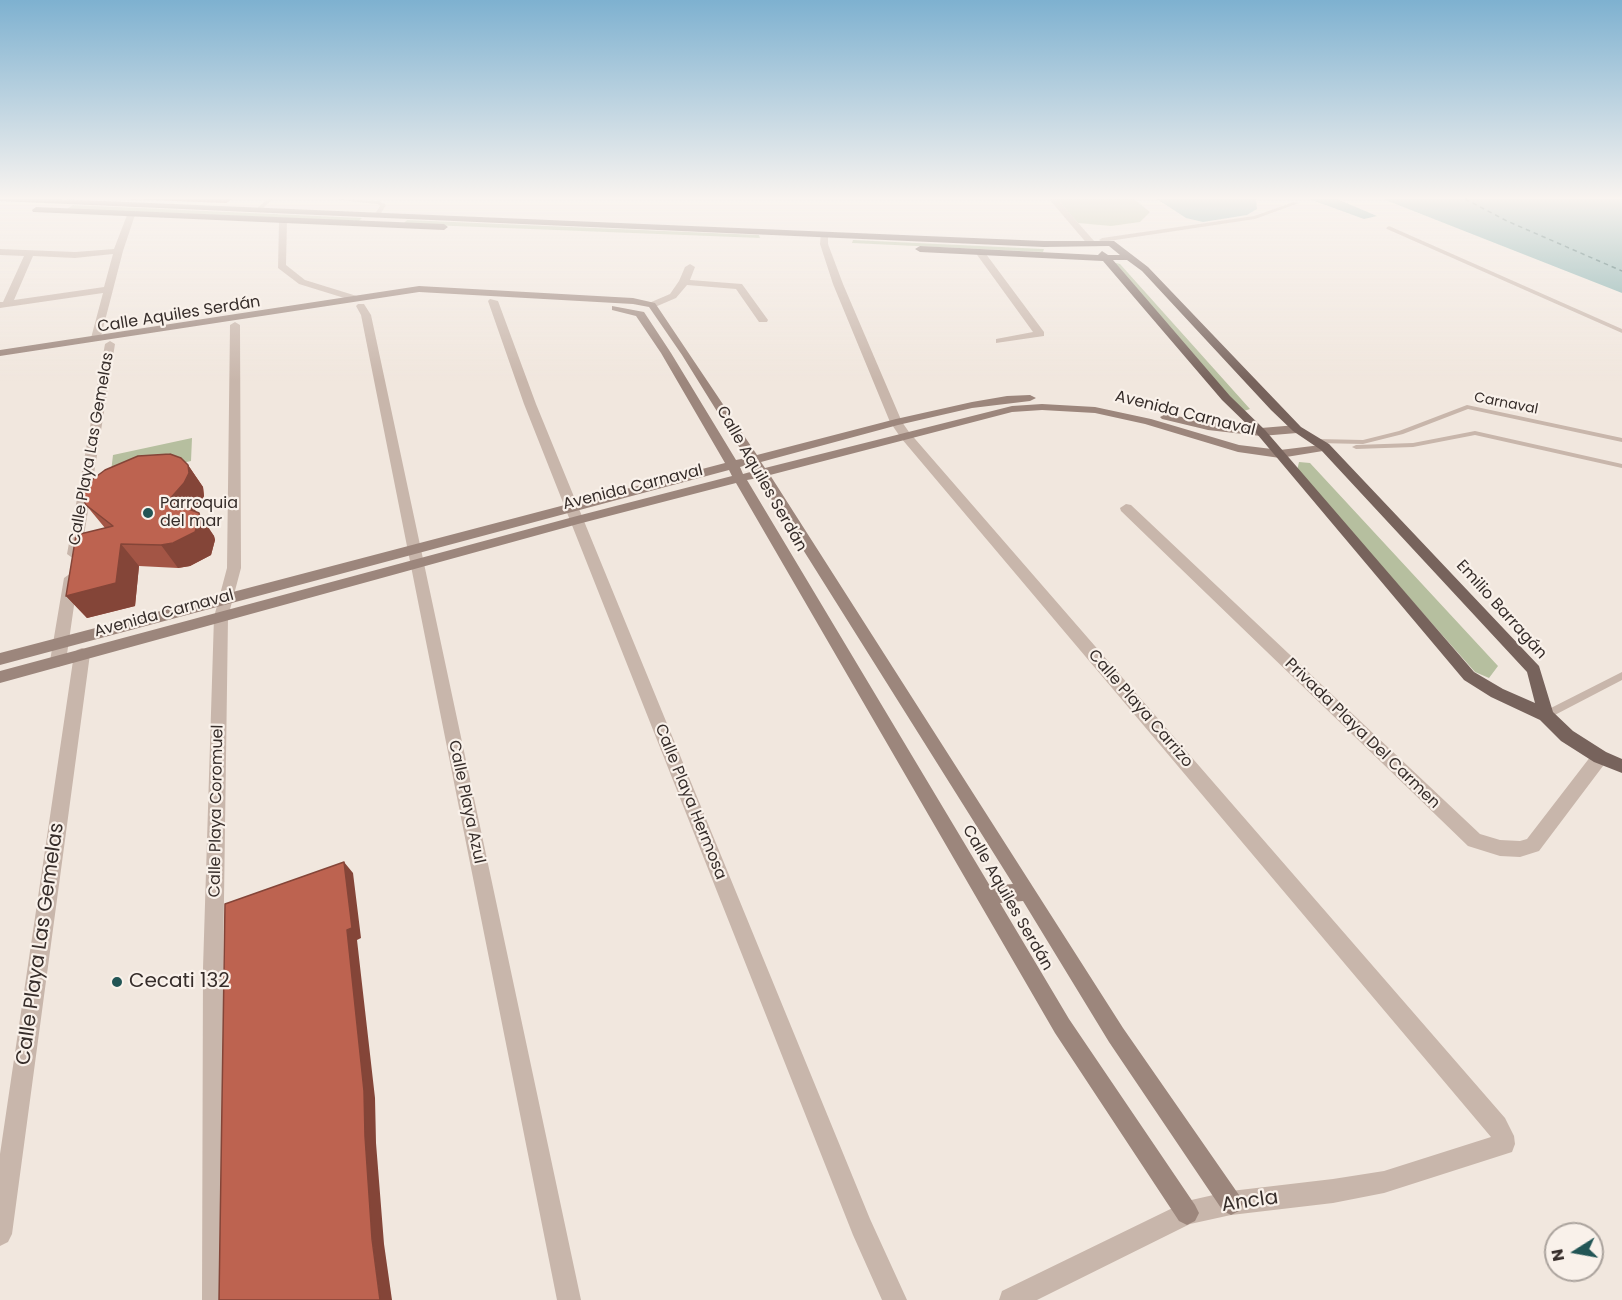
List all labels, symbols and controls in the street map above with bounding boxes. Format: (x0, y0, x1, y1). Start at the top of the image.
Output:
street label: Calle Aquiles Serdán (96, 293, 262, 337)
street label: Calle Playa Las Gemelas (66, 351, 118, 547)
street label: Avenida Carnaval (1113, 387, 1257, 441)
street label: Carnaval (1473, 390, 1539, 418)
street label: Calle Aquiles Serdán (712, 403, 810, 555)
street label: Avenida Carnaval (561, 461, 705, 515)
place label: Parroquia del mar (160, 494, 238, 532)
marker: Parroquia del mar (141, 506, 155, 520)
street label: Emilio Barragán (1452, 557, 1550, 663)
street label: Avenida Carnaval (92, 586, 236, 642)
street label: Calle Playa Carrizo (1084, 646, 1196, 772)
street label: Privada Playa Del Carmen (1280, 655, 1444, 813)
street label: Calle Playa Hermosa (650, 721, 730, 883)
street label: Calle Playa Coromuel (206, 724, 228, 898)
street label: Calle Playa Azul (444, 739, 488, 865)
street label: Calle Playa Las Gemelas (12, 821, 70, 1067)
street label: Calle Aquiles Serdán (958, 822, 1056, 974)
place label: Cecati 132 (129, 970, 230, 994)
marker: Cecati 132 (110, 975, 124, 989)
street label: Ancla (1220, 1186, 1280, 1218)
north arrow (1544, 1222, 1604, 1282)
text: N (1545, 1247, 1570, 1263)

